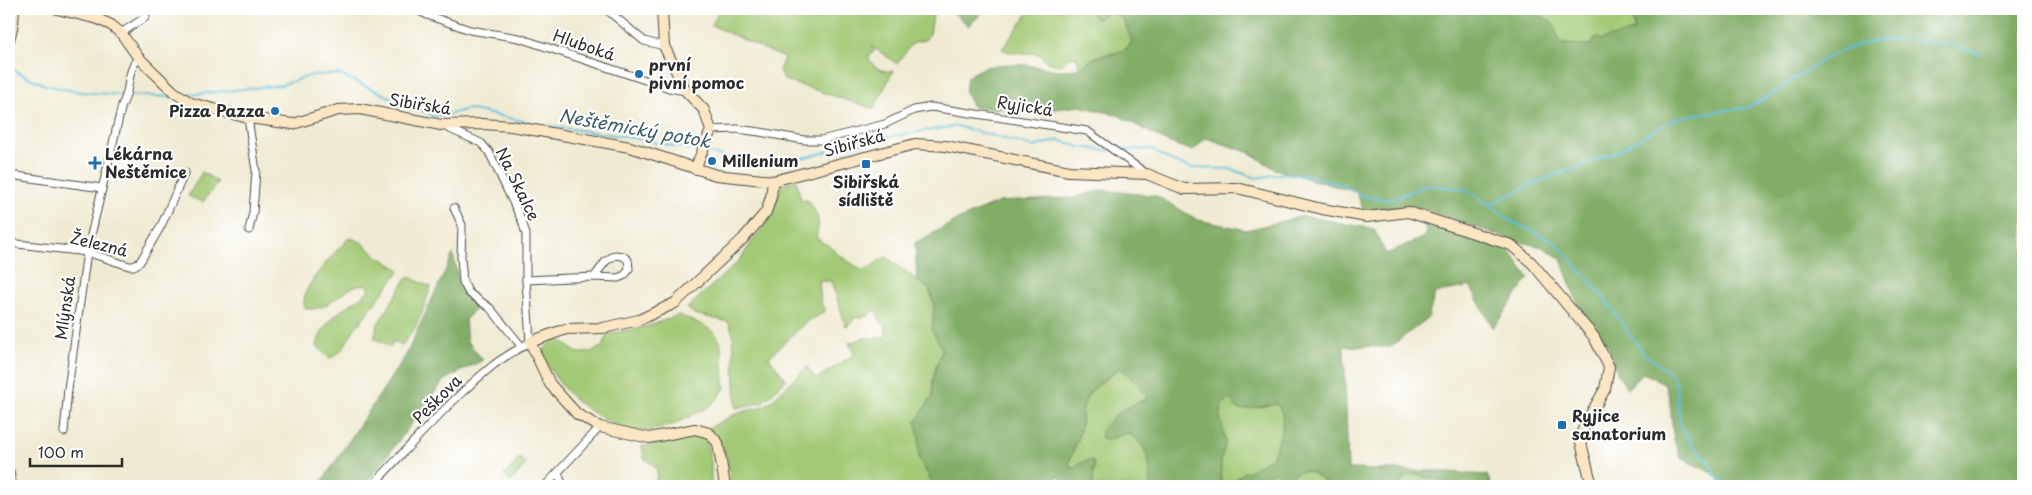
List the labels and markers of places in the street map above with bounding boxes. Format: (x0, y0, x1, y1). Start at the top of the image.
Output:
place label: první pivní pomoc (649, 52, 745, 94)
marker: první pivní pomoc (633, 68, 645, 80)
place label: Pizza Pazza (169, 98, 265, 122)
marker: Pizza Pazza (269, 105, 281, 117)
place label: Lékárna Neštěmice (105, 141, 187, 183)
place label: Millenium (722, 148, 798, 172)
marker: Millenium (706, 155, 718, 167)
marker: Lékárna Neštěmice (89, 157, 101, 169)
marker: Sibiřská sídliště (860, 158, 872, 170)
place label: Sibiřská sídliště (833, 169, 899, 211)
place label: Ryjice sanatorium (1572, 403, 1666, 445)
marker: Ryjice sanatorium (1556, 419, 1568, 431)

